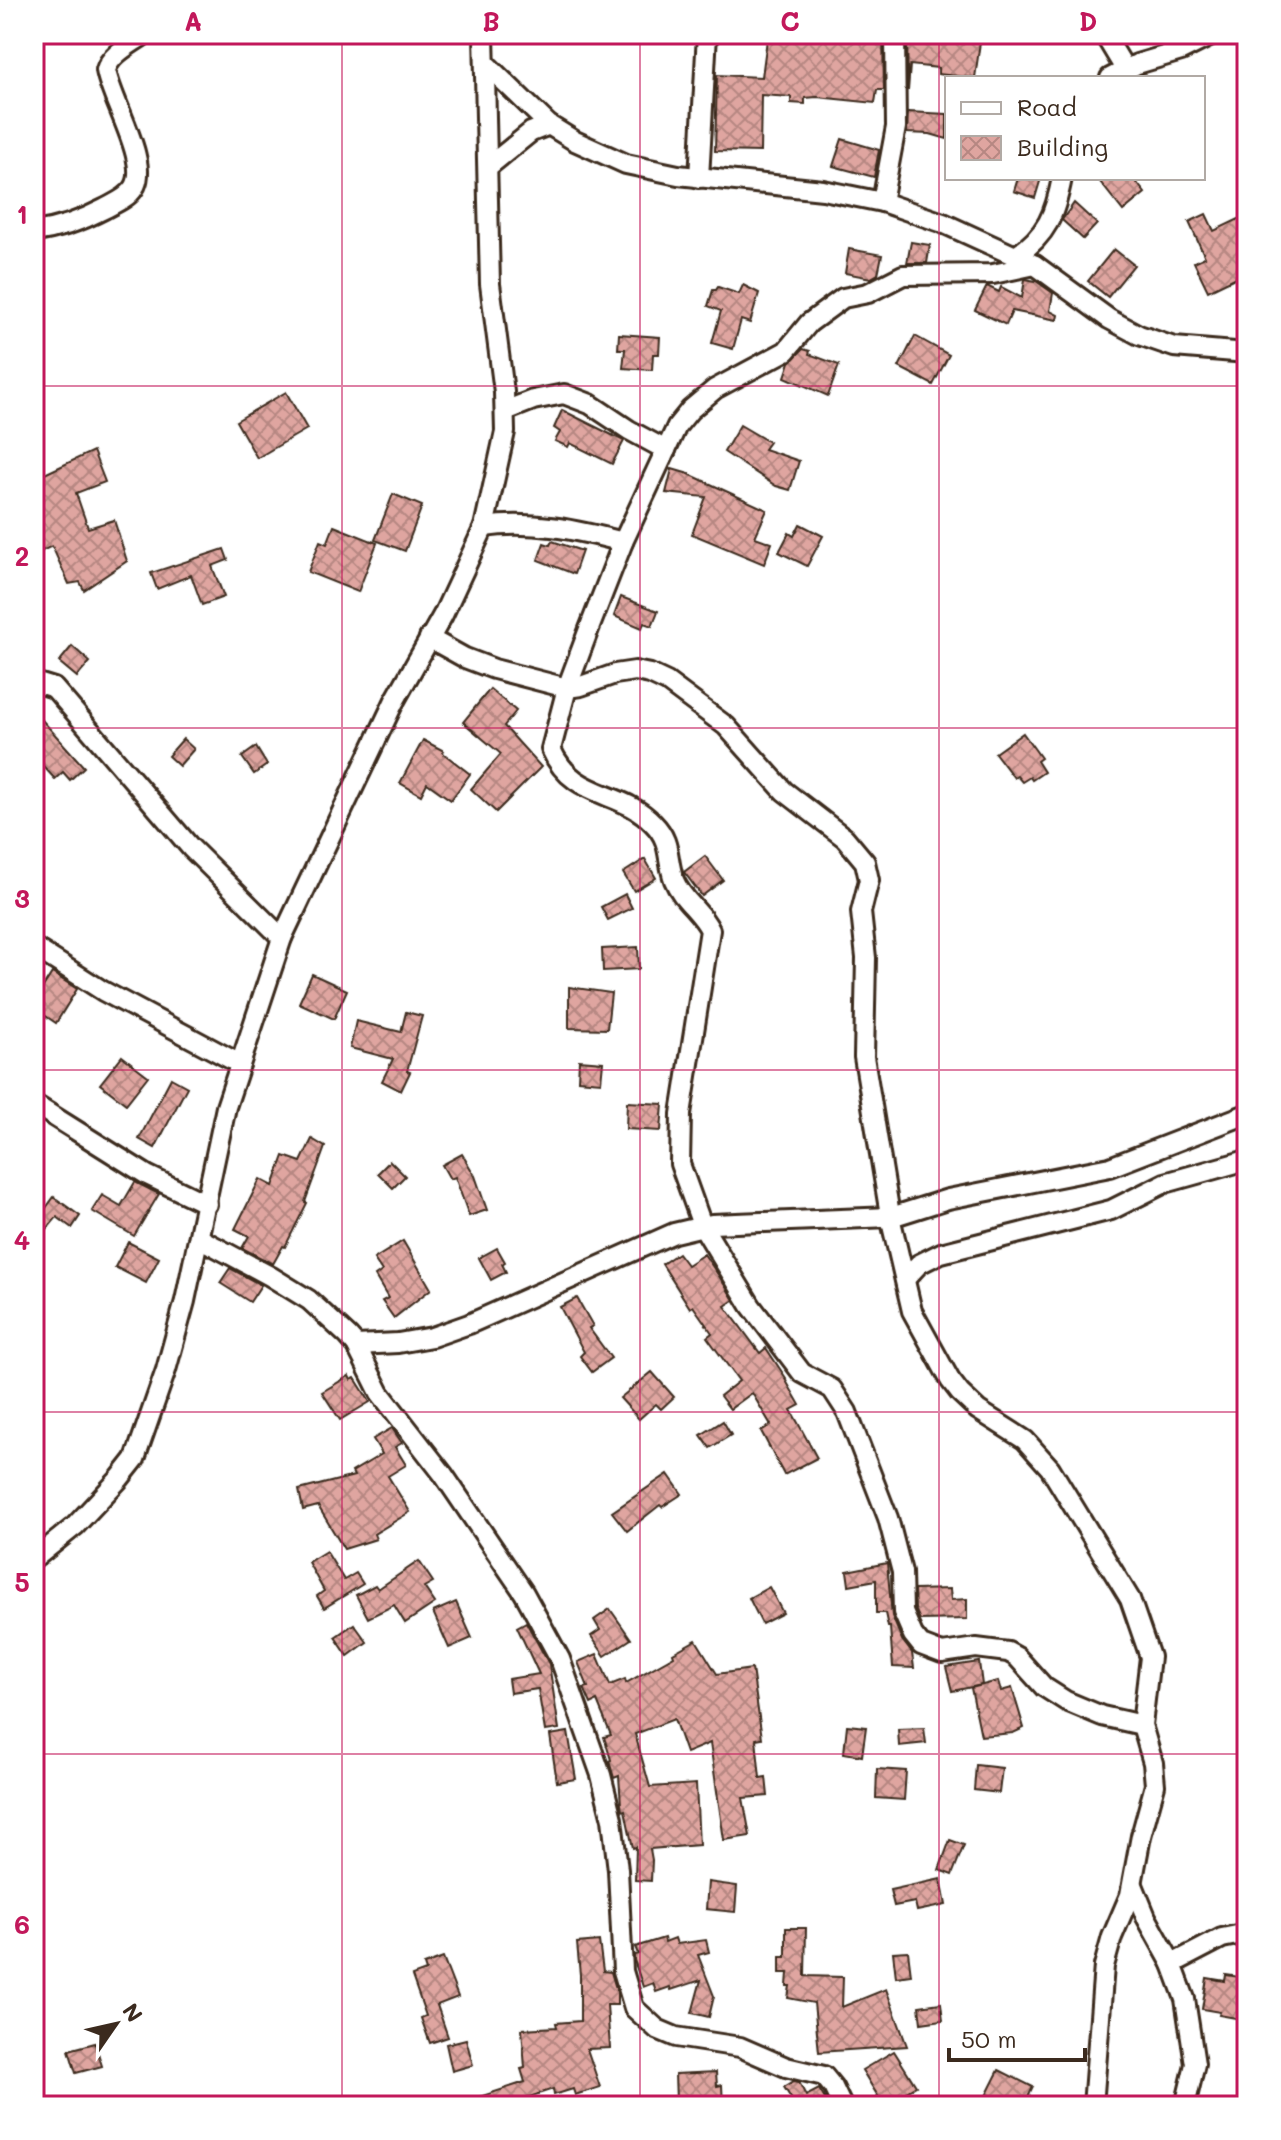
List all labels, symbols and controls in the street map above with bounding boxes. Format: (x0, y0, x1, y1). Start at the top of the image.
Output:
text: A (184, 4, 202, 38)
text: B (482, 4, 500, 38)
text: C (780, 4, 800, 38)
text: D (1079, 4, 1097, 38)
legend (945, 76, 1205, 180)
text: Road (1017, 91, 1077, 122)
text: Building (1017, 131, 1108, 162)
text: 1 (16, 197, 28, 231)
text: 2 (15, 539, 29, 573)
text: 3 (14, 881, 30, 915)
text: 4 (14, 1223, 30, 1257)
text: 5 (14, 1565, 30, 1599)
text: 6 (14, 1907, 30, 1941)
north arrow (76, 1984, 156, 2064)
text: N (116, 1998, 150, 2028)
scale bar (949, 2012, 1085, 2062)
text: 50 m (961, 2023, 1017, 2054)

